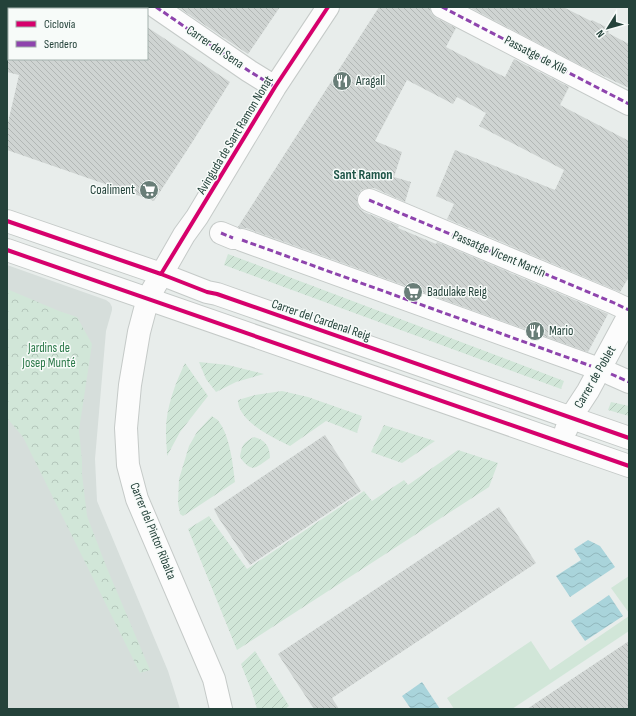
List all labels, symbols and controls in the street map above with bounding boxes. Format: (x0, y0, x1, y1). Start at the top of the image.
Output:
legend (8, 8, 148, 60)
north arrow (588, 8, 628, 48)
text: Ciclovía (44, 17, 76, 32)
street label: Carrer del Sena (183, 22, 247, 72)
text: N (593, 27, 607, 40)
street label: Passatge de Xile (502, 32, 570, 78)
text: Sendero (44, 37, 77, 52)
restaurant icon: Aragall (331, 70, 353, 92)
street label: Avinguda de Sant Ramon Nonat (193, 73, 277, 198)
place label: Aragall (355, 73, 385, 89)
district label: Sant Ramon (333, 166, 393, 183)
supermarket icon: Coaliment (138, 179, 160, 201)
place label: Coaliment (90, 182, 135, 198)
street label: Passatge Vicent Martín (450, 227, 548, 281)
supermarket icon: Badulake Reig (402, 281, 424, 303)
place label: Badulake Reig (427, 284, 487, 300)
street label: Carrer del Cardenal Reig (269, 296, 373, 344)
restaurant icon: Mario (524, 320, 546, 342)
place label: Mario (549, 323, 573, 339)
park label: Jardins de Josep Munté (21, 340, 76, 371)
street label: Carrer de Poblet (571, 343, 619, 411)
street label: Carrer del Pintor Ribalta (126, 480, 180, 582)

